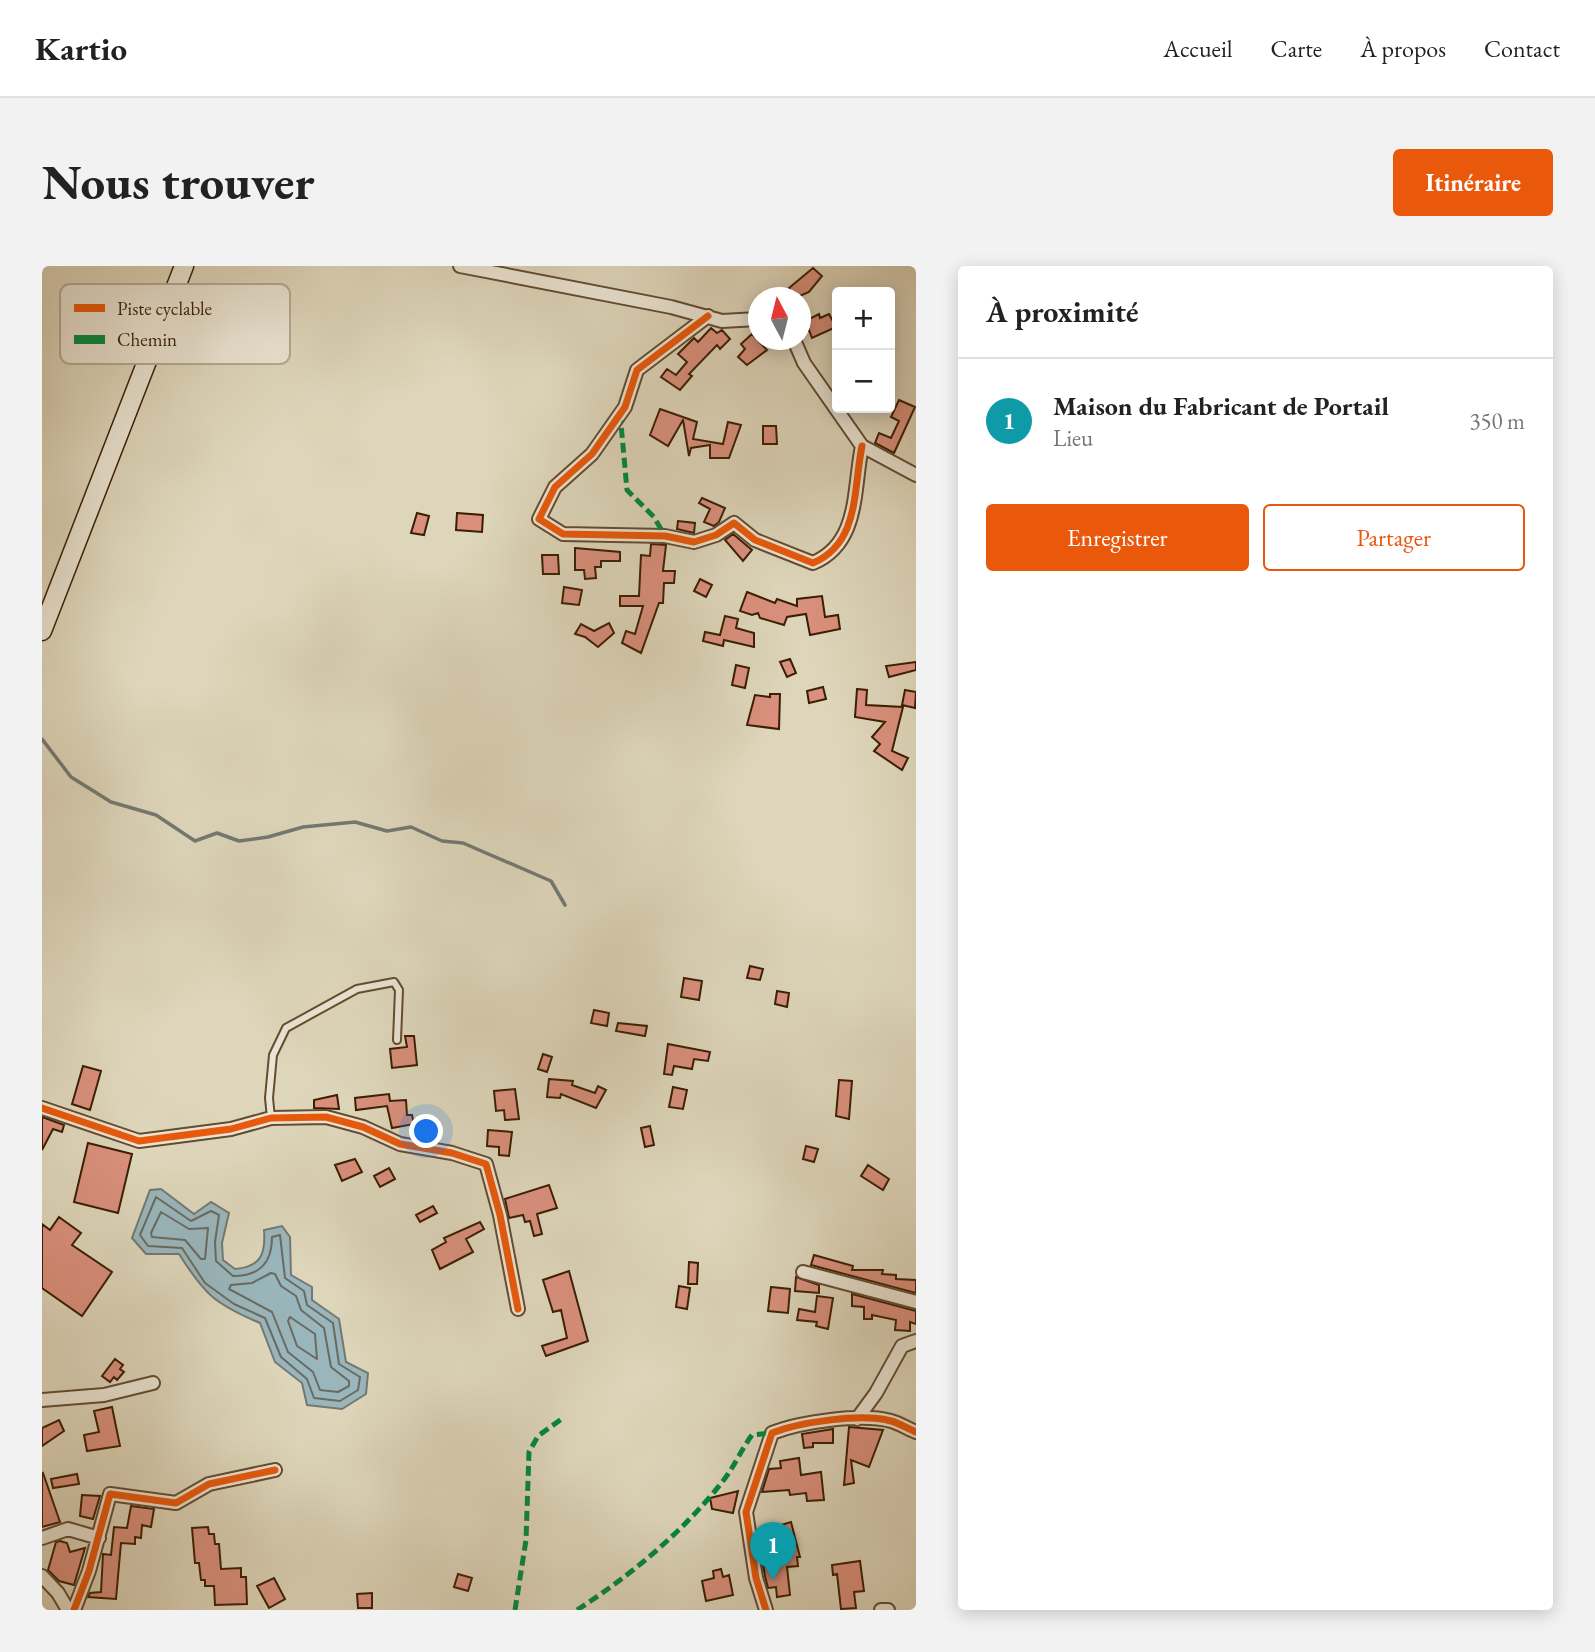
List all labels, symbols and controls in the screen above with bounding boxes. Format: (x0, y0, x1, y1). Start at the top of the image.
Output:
text: Kartio (35, 27, 127, 70)
text: Accueil (1163, 33, 1233, 64)
text: Carte (1271, 33, 1322, 64)
text: À propos (1360, 33, 1446, 64)
text: Contact (1484, 33, 1560, 64)
button: Itinéraire (1393, 149, 1553, 216)
text: Nous trouver (42, 150, 315, 214)
legend (60, 284, 290, 364)
north arrow (748, 287, 811, 350)
map controls (832, 287, 895, 413)
button: + (832, 287, 895, 350)
text: À proximité (986, 292, 1138, 331)
text: Piste cyclable (117, 296, 212, 321)
text: Chemin (117, 327, 177, 352)
button: − (832, 350, 895, 413)
text: Maison du Fabricant de Portail (1053, 389, 1389, 423)
text: 1 (1003, 406, 1015, 436)
text: 350 m (1469, 406, 1525, 436)
text: Lieu (1053, 423, 1093, 453)
button: Enregistrer (986, 504, 1249, 571)
button: Partager (1263, 504, 1525, 571)
your location (409, 1114, 443, 1148)
pin: 1 (750, 1522, 796, 1580)

